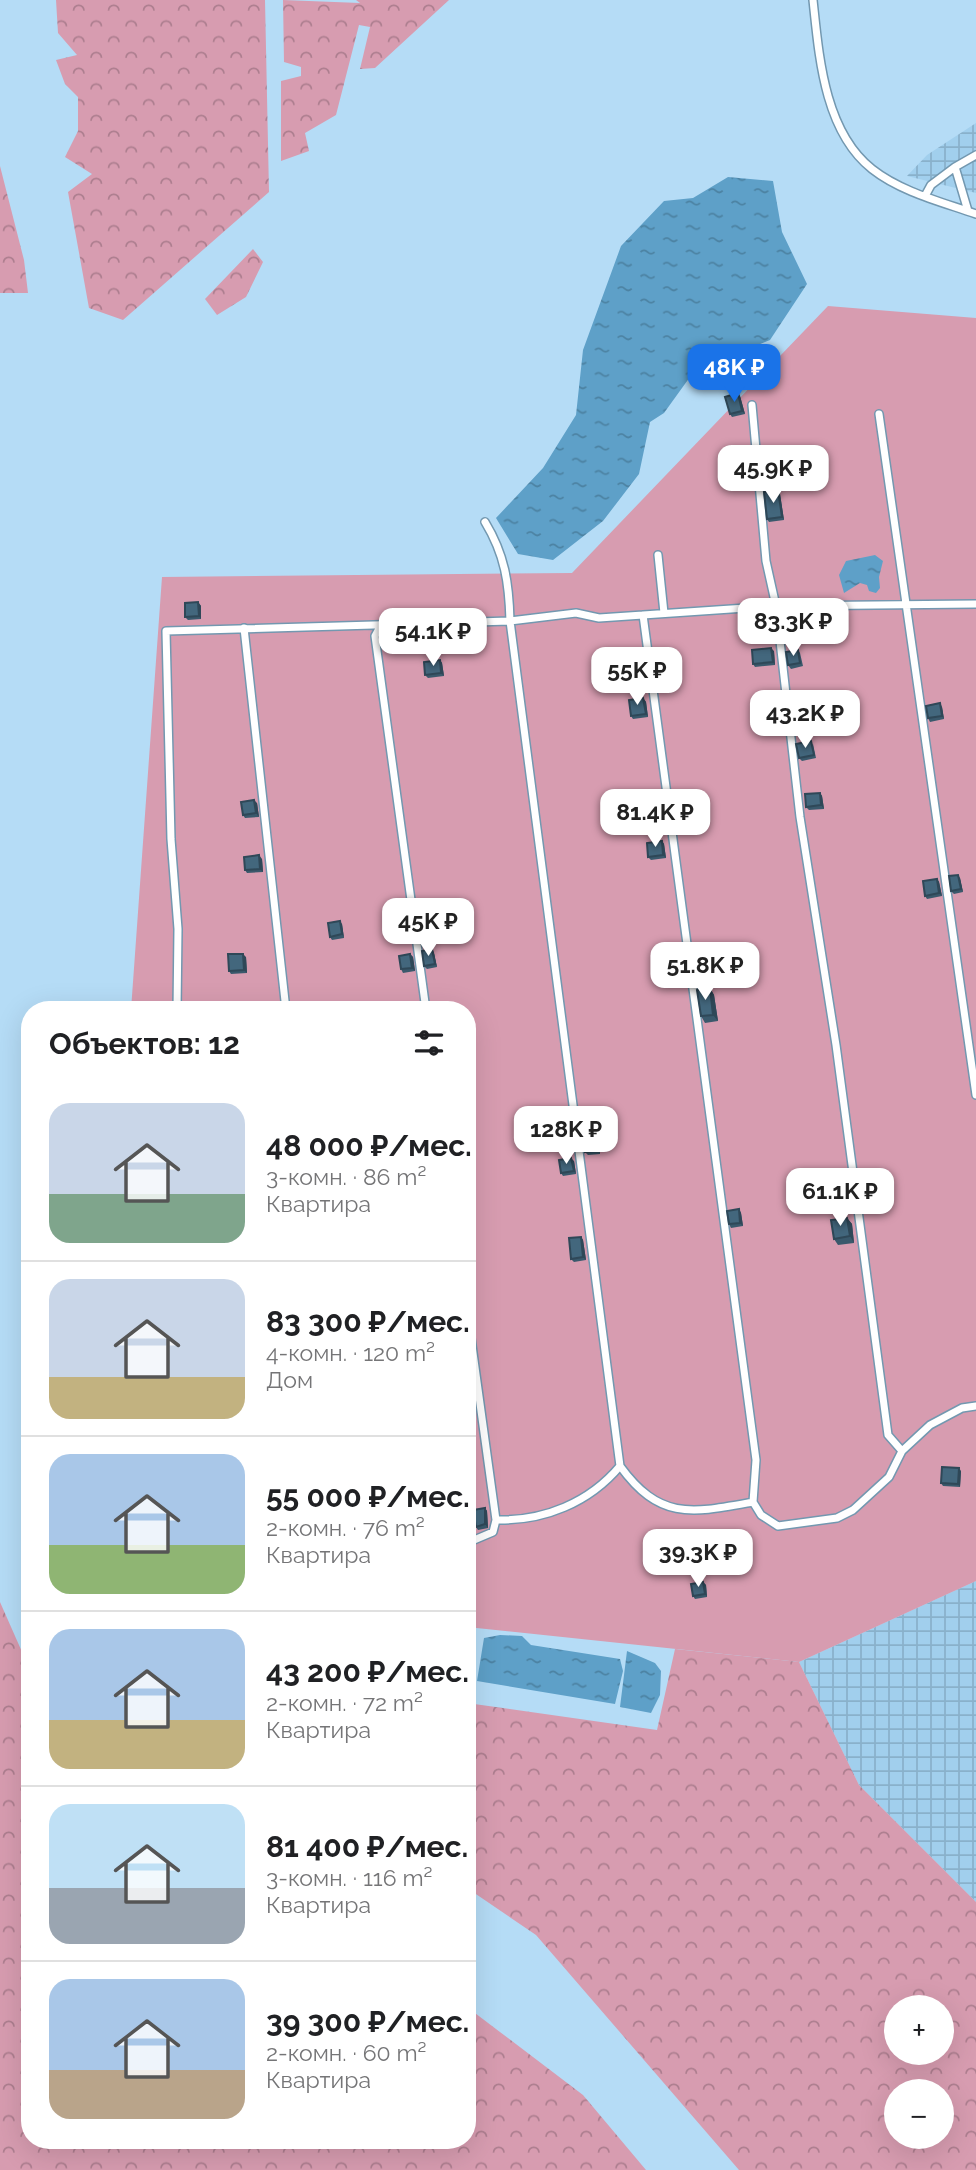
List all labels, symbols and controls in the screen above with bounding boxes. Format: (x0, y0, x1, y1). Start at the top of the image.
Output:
pin: 48K ₽ (685, 344, 783, 404)
text: 48K ₽ (703, 353, 765, 380)
pin: 45.9K ₽ (708, 446, 838, 505)
text: 45.9K ₽ (734, 454, 812, 481)
pin: 83.3K ₽ (728, 598, 858, 658)
text: 83.3K ₽ (754, 607, 832, 634)
pin: 54.1K ₽ (368, 608, 498, 668)
text: 54.1K ₽ (395, 617, 471, 644)
pin: 55K ₽ (588, 648, 686, 707)
text: 55K ₽ (607, 656, 667, 683)
pin: 43.2K ₽ (740, 690, 870, 750)
text: 43.2K ₽ (766, 699, 844, 726)
pin: 81.4K ₽ (590, 790, 720, 849)
text: 81.4K ₽ (616, 798, 694, 825)
pin: 45K ₽ (379, 898, 477, 958)
text: 45K ₽ (398, 907, 458, 934)
pin: 51.8K ₽ (640, 942, 770, 1002)
text: 51.8K ₽ (666, 951, 744, 978)
icon: filters (410, 1024, 448, 1062)
text: Объектов: 12 (49, 1026, 240, 1061)
pin: 128K ₽ (509, 1106, 623, 1166)
text: 128K ₽ (530, 1115, 602, 1142)
text: 48 000 ₽/мес. (266, 1128, 472, 1163)
icon: home (105, 1131, 189, 1215)
text: 3-комн. · 86 m² (266, 1163, 426, 1190)
pin: 61.1K ₽ (775, 1168, 905, 1228)
text: 61.1K ₽ (802, 1177, 878, 1204)
text: Квартира (266, 1190, 371, 1217)
text: 83 300 ₽/мес. (266, 1304, 470, 1339)
icon: home (105, 1307, 189, 1391)
text: 4-комн. · 120 m² (266, 1339, 435, 1366)
text: Дом (266, 1366, 313, 1393)
text: 55 000 ₽/мес. (266, 1479, 470, 1514)
icon: home (105, 1482, 189, 1566)
text: 2-комн. · 76 m² (266, 1514, 425, 1541)
pin: 39.3K ₽ (633, 1530, 763, 1589)
text: 39.3K ₽ (659, 1538, 737, 1565)
text: Квартира (266, 1541, 371, 1568)
text: 43 200 ₽/мес. (266, 1654, 469, 1689)
icon: home (105, 1657, 189, 1741)
text: 2-комн. · 72 m² (266, 1689, 423, 1716)
text: Квартира (266, 1716, 371, 1743)
text: 81 400 ₽/мес. (266, 1829, 468, 1864)
icon: home (105, 1832, 189, 1916)
text: 3-комн. · 116 m² (266, 1864, 432, 1891)
text: Квартира (266, 1891, 371, 1918)
map controls (884, 1995, 954, 2149)
button: + (884, 1995, 954, 2065)
text: 39 300 ₽/мес. (266, 2004, 469, 2039)
icon: home (105, 2007, 189, 2091)
text: 2-комн. · 60 m² (266, 2039, 427, 2066)
text: Квартира (266, 2066, 371, 2093)
button: − (884, 2079, 954, 2149)

